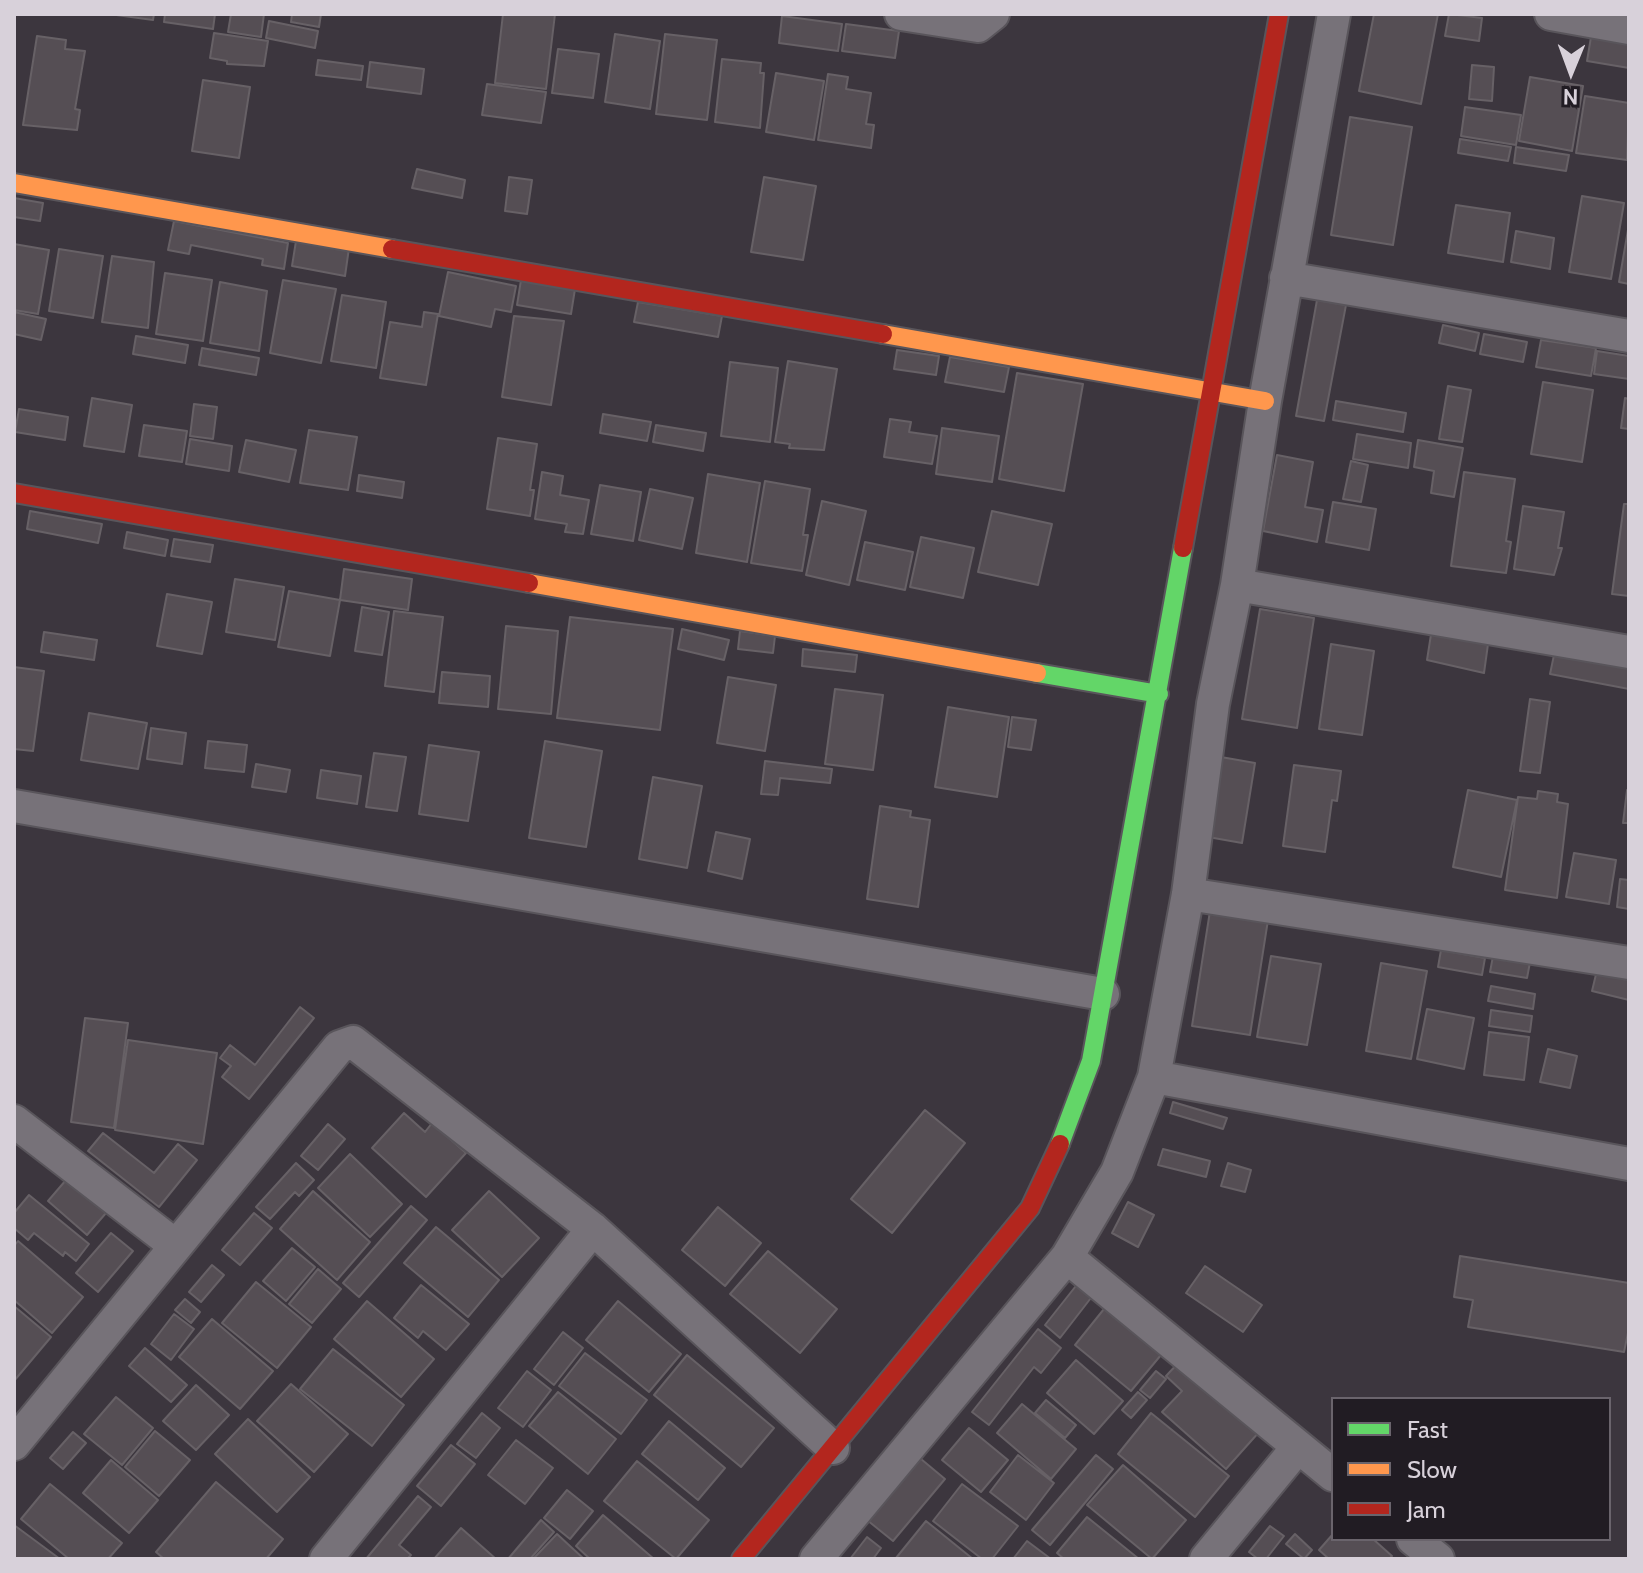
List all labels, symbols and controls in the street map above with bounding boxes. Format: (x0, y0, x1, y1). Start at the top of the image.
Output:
north arrow (1531, 32, 1611, 112)
text: N (1563, 83, 1579, 110)
legend (1331, 1397, 1611, 1541)
text: Fast (1407, 1415, 1448, 1444)
text: Slow (1407, 1455, 1457, 1484)
text: Jam (1407, 1495, 1445, 1524)

